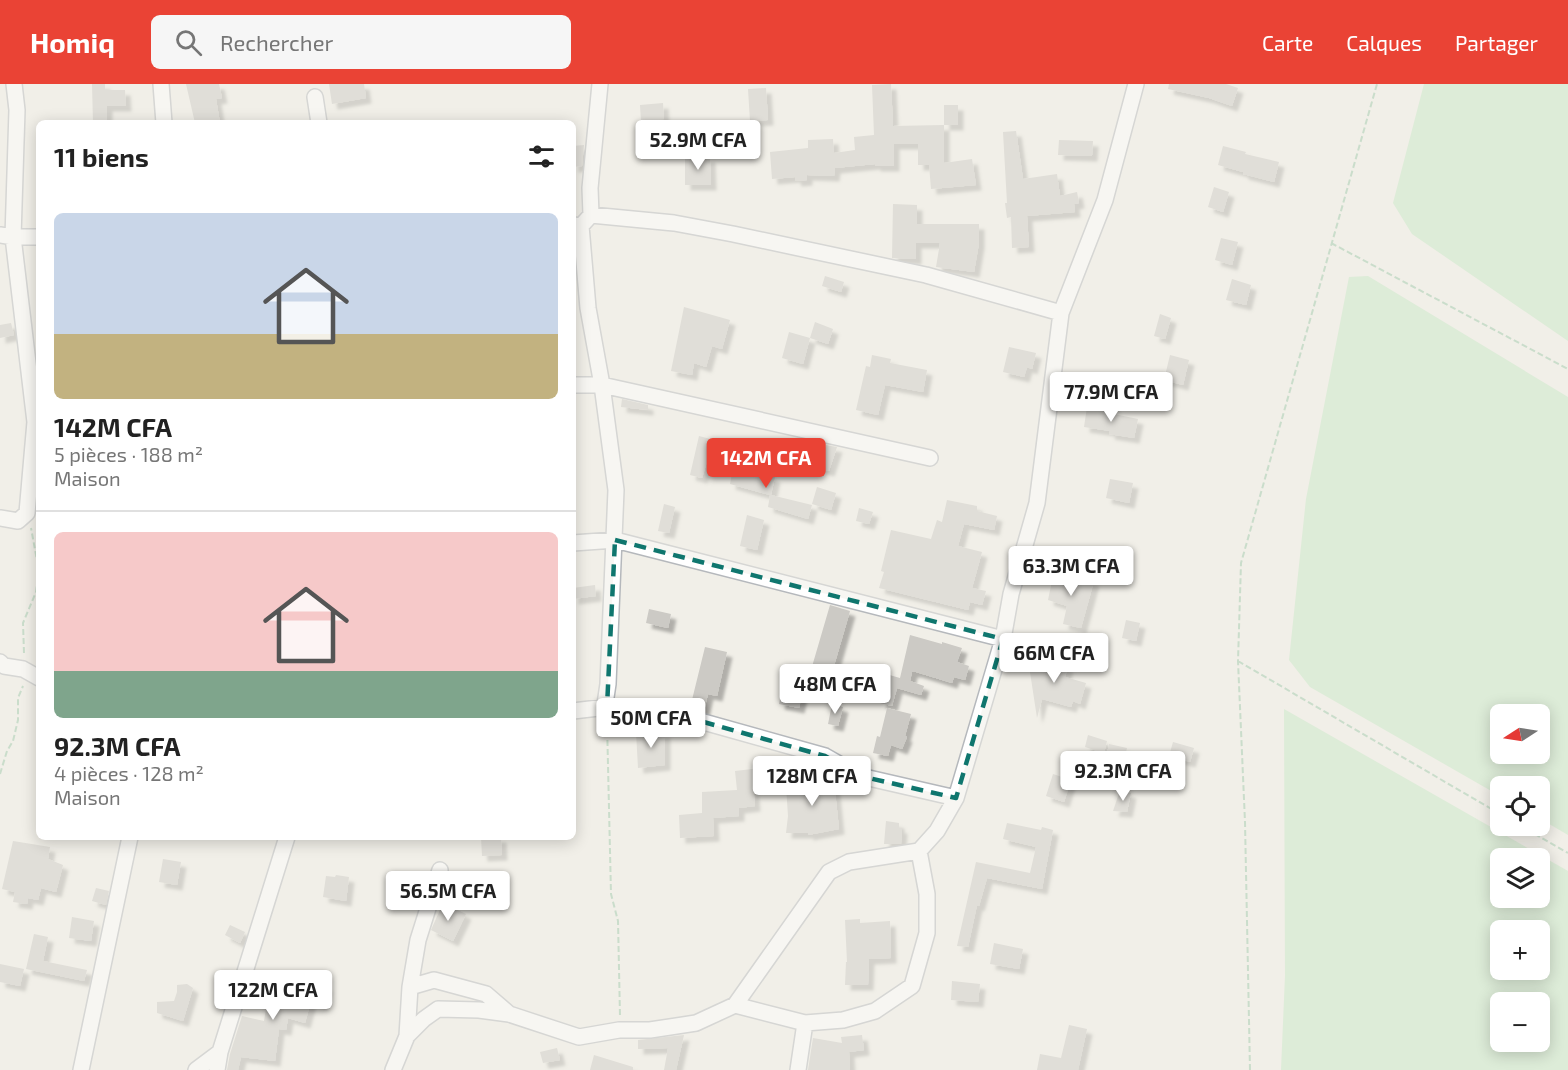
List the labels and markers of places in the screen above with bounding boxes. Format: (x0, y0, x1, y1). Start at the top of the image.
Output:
pin: 52.9M CFA (629, 120, 767, 171)
pin: 77.9M CFA (1042, 372, 1180, 423)
pin: 142M CFA (704, 438, 828, 489)
pin: 63.3M CFA (1002, 546, 1140, 597)
pin: 66M CFA (999, 633, 1109, 684)
pin: 48M CFA (780, 664, 890, 715)
pin: 50M CFA (596, 698, 706, 749)
pin: 92.3M CFA (1054, 751, 1192, 802)
pin: 128M CFA (750, 756, 874, 807)
pin: 56.5M CFA (379, 871, 517, 922)
pin: 122M CFA (211, 970, 335, 1021)

